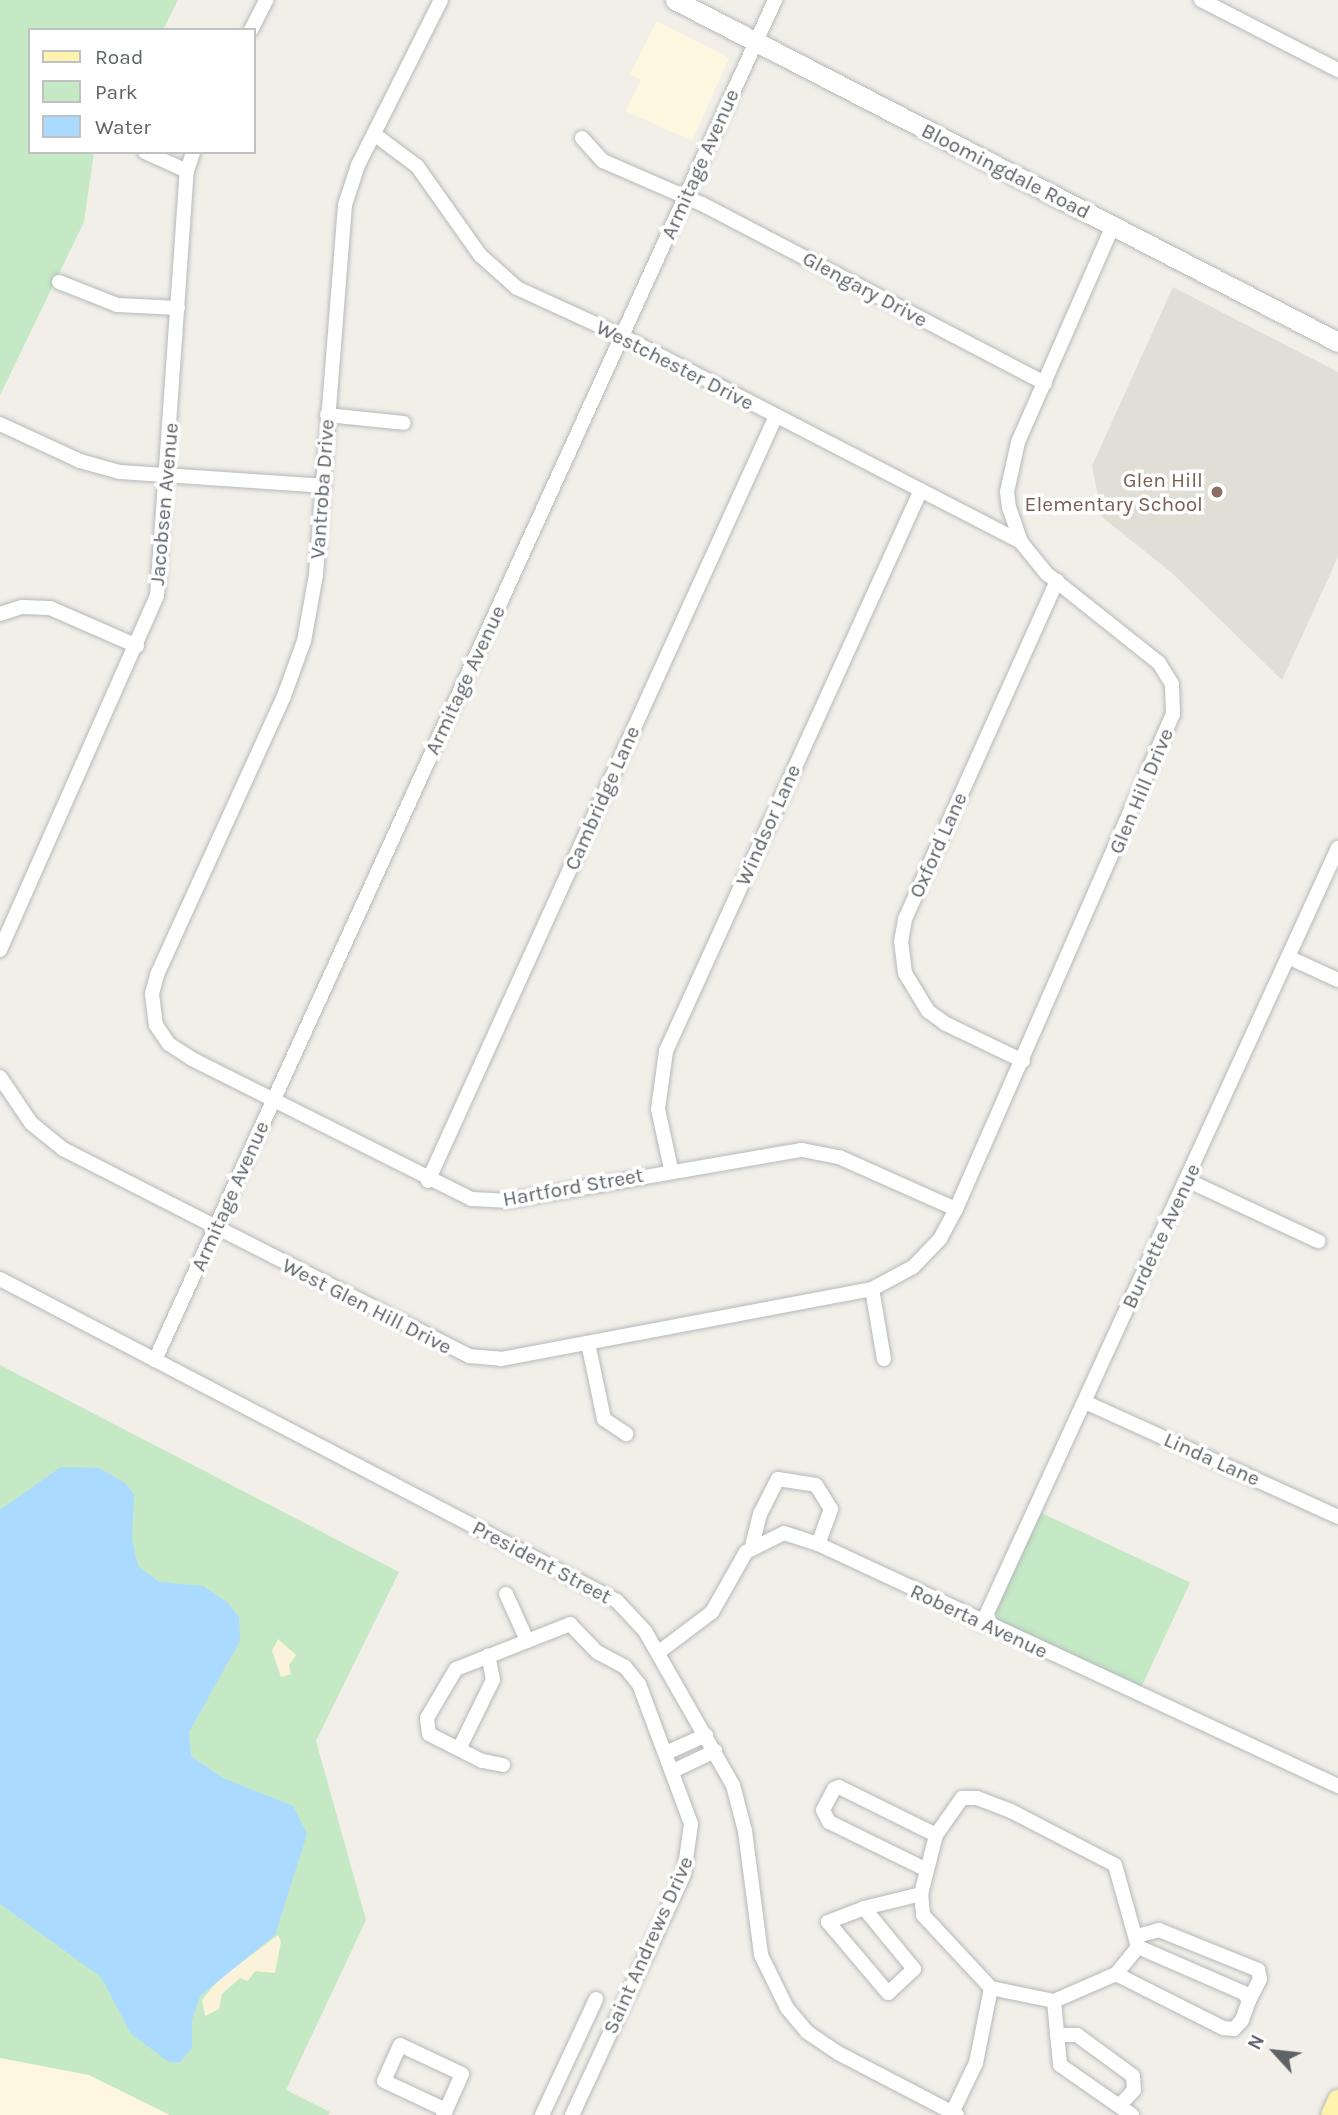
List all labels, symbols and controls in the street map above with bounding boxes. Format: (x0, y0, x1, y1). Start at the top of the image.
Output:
legend (28, 28, 256, 154)
text: Road (95, 45, 143, 69)
text: Park (95, 80, 138, 104)
street label: Armitage Avenue (656, 85, 744, 243)
text: Water (95, 115, 151, 139)
street label: Bloomingdale Road (917, 117, 1095, 225)
street label: Glengary Drive (798, 246, 932, 332)
street label: Westchester Drive (592, 314, 758, 416)
street label: Vantroba Drive (305, 418, 339, 560)
street label: Jacobsen Avenue (144, 422, 184, 586)
place label: Glen Hill Elementary School (1025, 467, 1203, 517)
marker: Glen Hill Elementary School (1209, 484, 1225, 500)
street label: Armitage Avenue (419, 601, 511, 759)
street label: Cambridge Lane (559, 722, 645, 874)
street label: Glen Hill Drive (1103, 724, 1179, 858)
street label: Windsor Lane (730, 760, 806, 890)
street label: Oxford Lane (904, 788, 972, 902)
street label: Armitage Avenue (186, 1117, 274, 1275)
street label: Burdette Avenue (1116, 1159, 1206, 1313)
street label: Hartford Street (501, 1162, 645, 1212)
street label: West Glen Hill Drive (278, 1252, 456, 1360)
street label: Linda Lane (1160, 1427, 1264, 1491)
street label: President Street (468, 1515, 616, 1609)
street label: Roberta Avenue (906, 1578, 1052, 1664)
street label: Saint Andrews Drive (597, 1852, 699, 2038)
north arrow (1240, 2017, 1310, 2087)
text: N (1243, 2031, 1269, 2054)

